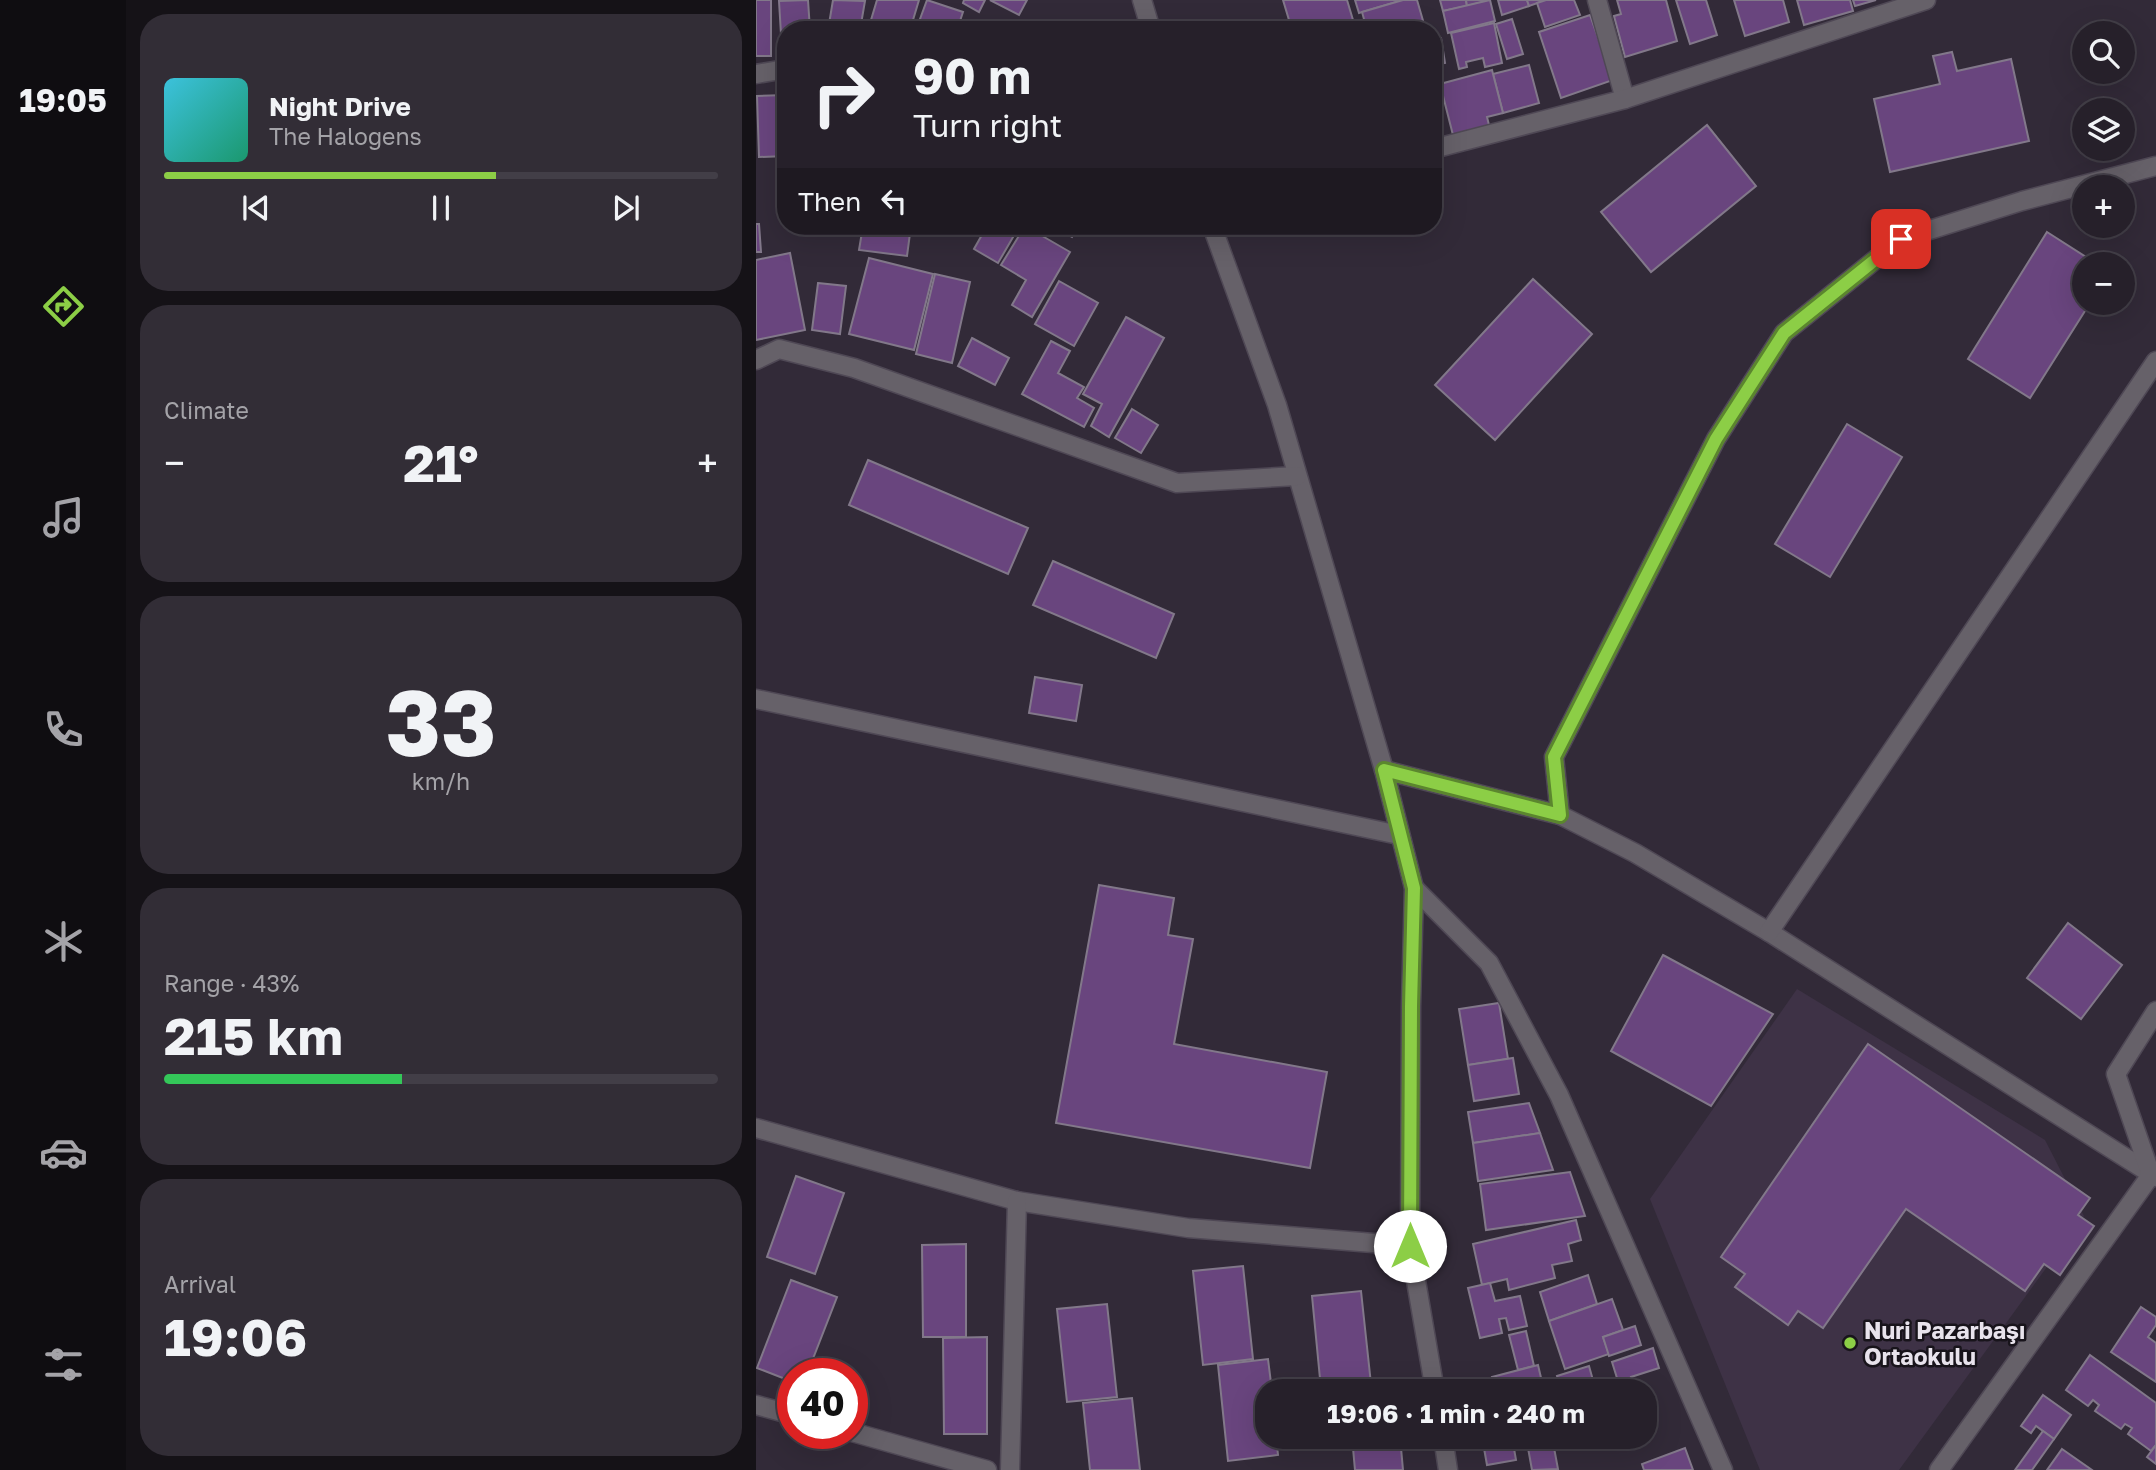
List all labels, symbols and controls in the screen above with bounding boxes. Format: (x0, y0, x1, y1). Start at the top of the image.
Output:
map controls (2072, 21, 2135, 315)
button: search (2072, 21, 2135, 84)
text: 90 m (913, 46, 1031, 105)
icon: right (798, 49, 889, 140)
text: 19:05 (19, 81, 107, 119)
text: Night Drive (269, 91, 411, 122)
button: layers (2072, 98, 2135, 161)
text: Turn right (913, 106, 1062, 144)
text: The Halogens (269, 122, 422, 150)
button: + (2072, 175, 2135, 238)
icon: left (875, 182, 913, 220)
text: Then (798, 186, 861, 217)
icon: previous (237, 189, 275, 227)
icon: pause (422, 189, 460, 227)
icon: next (607, 189, 645, 227)
pin (1871, 209, 1931, 269)
icon: arrive (1882, 220, 1920, 258)
button: − (2072, 252, 2135, 315)
icon: directions (39, 282, 88, 331)
text: Climate (164, 396, 249, 424)
text: 21° (403, 431, 479, 493)
text: − (164, 440, 185, 485)
text: + (697, 440, 718, 485)
icon: music (39, 493, 88, 542)
text: 33 (385, 667, 497, 776)
icon: phone (39, 705, 88, 754)
text: km/h (412, 767, 470, 795)
icon: climate (39, 917, 88, 966)
text: Range · 43% (164, 969, 299, 997)
text: 215 km (164, 1004, 343, 1066)
icon: car (39, 1128, 88, 1177)
position arrow (1373, 1209, 1447, 1283)
text: Arrival (164, 1270, 236, 1298)
text: 19:06 (164, 1305, 307, 1367)
place label: Nuri Pazarbaşı Ortaokulu (1864, 1316, 2025, 1370)
marker: Nuri Pazarbaşı Ortaokulu (1842, 1335, 1858, 1351)
icon: filters (39, 1340, 88, 1389)
speed limit sign: 40 (777, 1358, 868, 1449)
text: 19:06 · 1 min · 240 m (1327, 1398, 1585, 1429)

